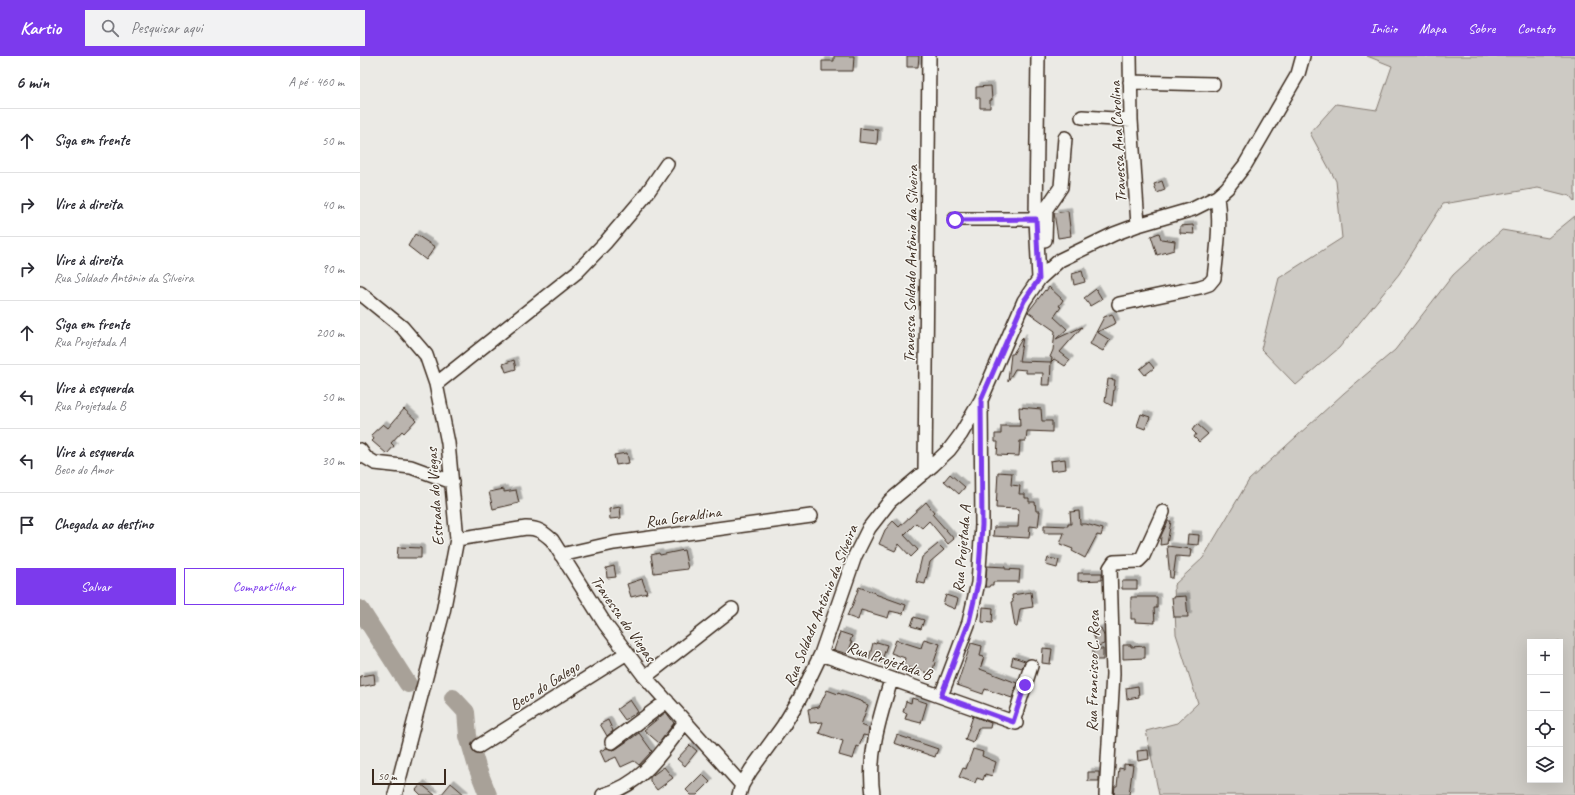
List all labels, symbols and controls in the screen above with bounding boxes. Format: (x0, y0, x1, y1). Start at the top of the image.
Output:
search box (85, 10, 365, 46)
text: Kartio (20, 16, 61, 40)
icon: search (99, 17, 121, 39)
text: Pesquisar aqui (131, 19, 203, 38)
text: Início (1370, 20, 1397, 37)
text: Mapa (1419, 20, 1446, 37)
text: Sobre (1468, 20, 1495, 37)
text: Contato (1517, 20, 1555, 37)
text: 6 min (16, 72, 49, 93)
text: A pé · 460 m (288, 74, 344, 90)
street label: Travessa Ana Carolina (1105, 79, 1131, 203)
icon: ahead (16, 130, 38, 152)
text: Siga em frente (54, 131, 130, 150)
text: 50 m (322, 133, 344, 149)
street label: Travessa Soldado Antônio da Silveira (899, 164, 923, 363)
icon: right (16, 194, 38, 216)
text: Vire à direita (54, 195, 123, 214)
text: 40 m (322, 197, 344, 213)
route start (946, 211, 964, 229)
text: Vire à direita (54, 251, 123, 270)
icon: right (16, 258, 38, 280)
text: 90 m (322, 261, 344, 277)
text: Rua Soldado Antônio da Silveira (54, 270, 194, 286)
text: Siga em frente (54, 315, 130, 334)
icon: ahead (16, 322, 38, 344)
text: 200 m (316, 325, 344, 341)
text: Rua Projetada A (54, 334, 125, 350)
text: Vire à esquerda (54, 379, 133, 398)
icon: left (16, 386, 38, 408)
text: 50 m (322, 389, 344, 405)
text: Rua Projetada B (54, 398, 126, 414)
text: Vire à esquerda (54, 443, 133, 462)
street label: Estrada do Viegas (421, 446, 448, 547)
icon: left (16, 450, 38, 472)
text: 30 m (322, 453, 344, 469)
text: Beco do Amor (54, 462, 113, 478)
street label: Rua Geraldina (644, 502, 724, 532)
street label: Rua Projetada A (948, 503, 976, 594)
icon: arrive (16, 514, 38, 536)
text: Chegada ao destino (54, 515, 153, 534)
street label: Rua Soldado Antônio da Silveira (779, 521, 863, 689)
button: Salvar (16, 568, 176, 605)
button: Compartilhar (184, 568, 344, 605)
street label: Travessa do Viegas (586, 572, 661, 667)
street label: Rua Francisco C. Rosa (1082, 609, 1104, 732)
street label: Rua Projetada B (845, 637, 936, 685)
map controls (1527, 639, 1563, 783)
button: + (1527, 639, 1563, 675)
street label: Beco do Galego (506, 656, 584, 715)
button: − (1527, 675, 1563, 711)
route end (1016, 676, 1034, 694)
button: locate (1527, 711, 1563, 747)
button: layers (1527, 747, 1563, 783)
scale bar (372, 767, 446, 786)
text: 50 m (378, 769, 397, 783)

